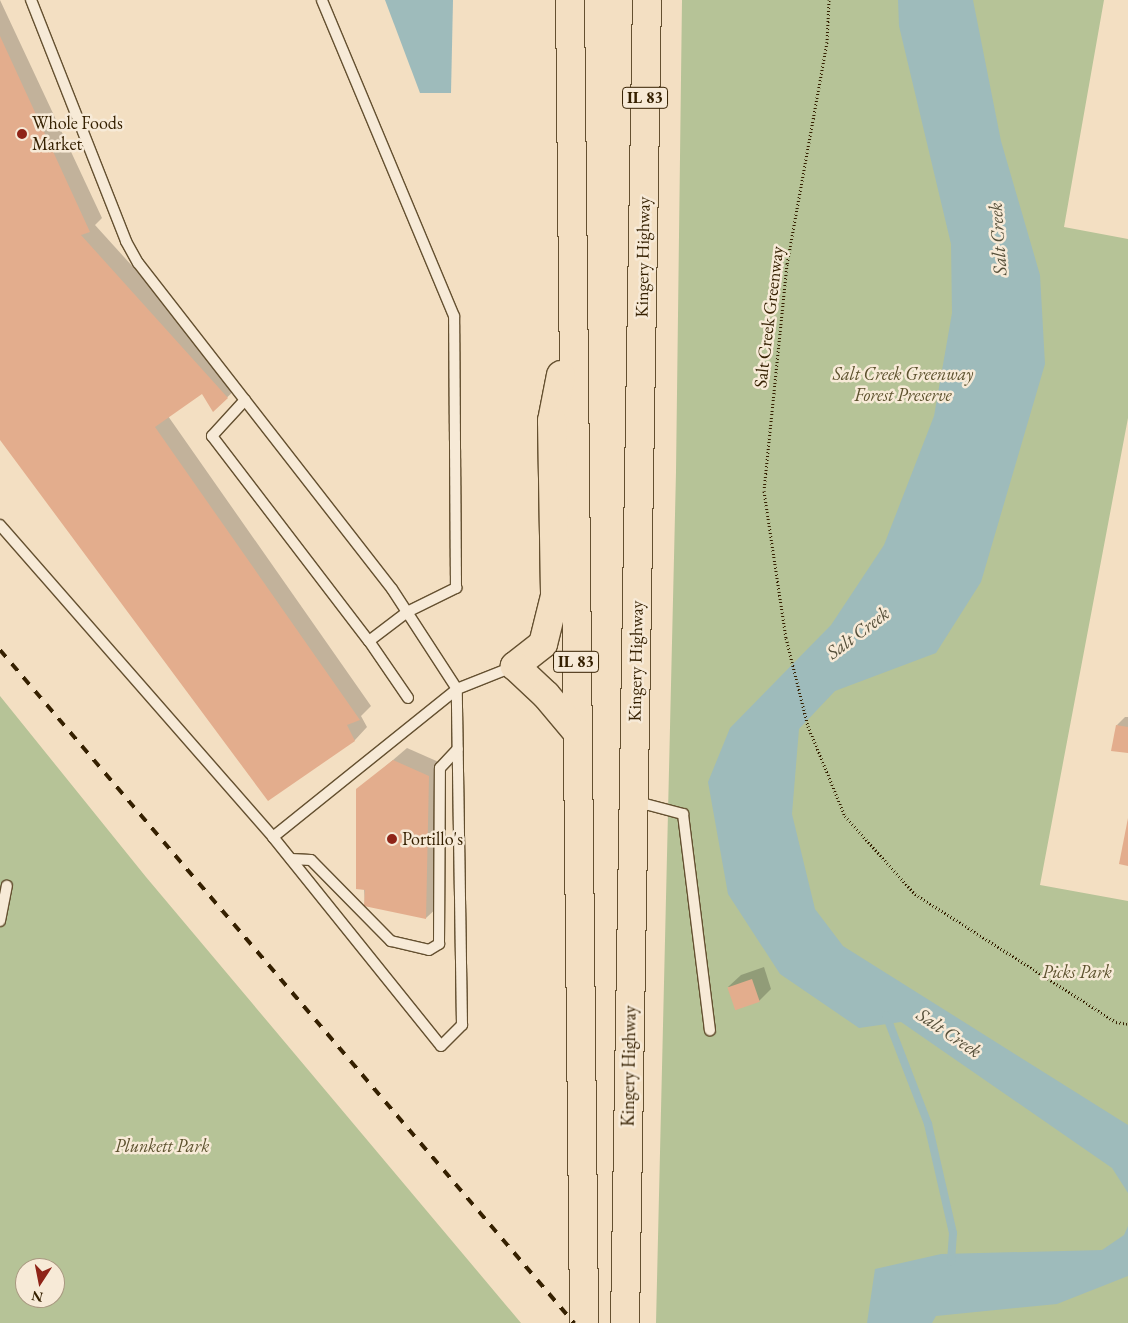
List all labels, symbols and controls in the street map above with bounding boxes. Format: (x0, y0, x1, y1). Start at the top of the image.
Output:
road number: IL 83 (621, 85, 669, 112)
place label: Whole Foods Market (32, 113, 123, 156)
marker: Whole Foods Market (16, 128, 28, 140)
street label: Kingery Highway (631, 196, 655, 318)
water label: Salt Creek (984, 202, 1012, 276)
street label: Salt Creek Greenway (750, 245, 788, 389)
park label: Salt Creek Greenway Forest Preserve (833, 364, 973, 406)
street label: Kingery Highway (624, 600, 648, 722)
water label: Salt Creek (822, 602, 894, 664)
road number: IL 83 (552, 649, 600, 676)
place label: Portillo's (402, 828, 463, 850)
marker: Portillo's (386, 833, 398, 845)
park label: Picks Park (1042, 961, 1112, 983)
water label: Salt Creek (912, 1003, 986, 1063)
street label: Kingery Highway (617, 1005, 641, 1127)
park label: Plunkett Park (115, 1135, 209, 1157)
north arrow (15, 1258, 65, 1308)
text: N (30, 1287, 45, 1307)

